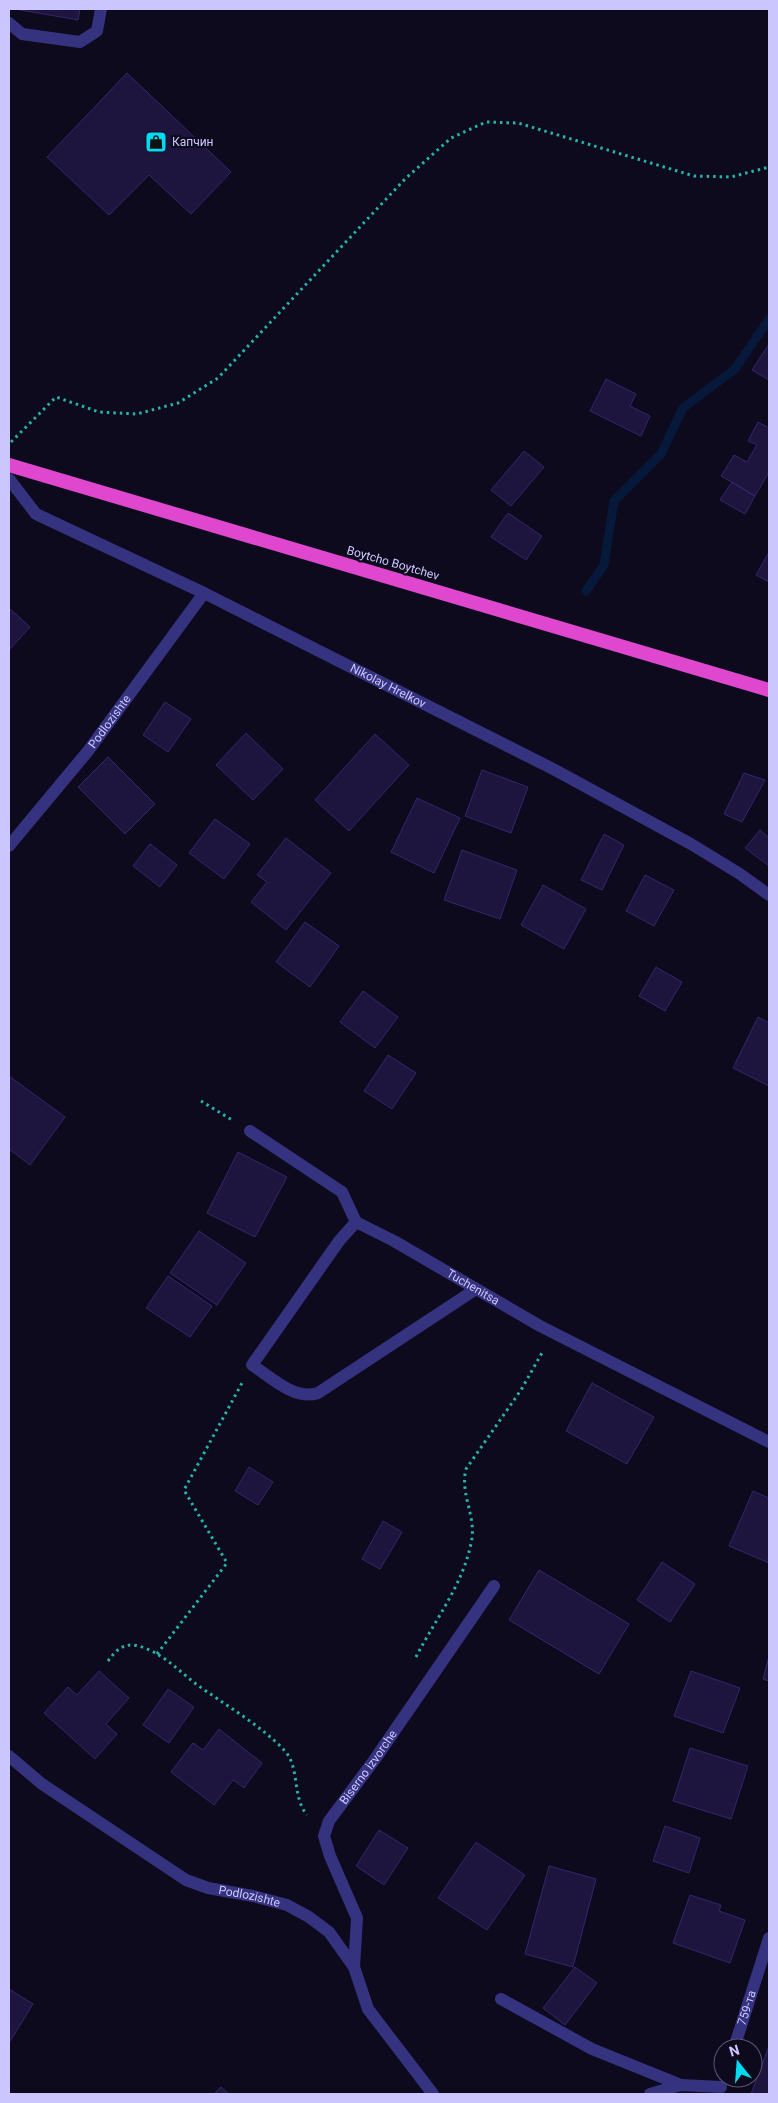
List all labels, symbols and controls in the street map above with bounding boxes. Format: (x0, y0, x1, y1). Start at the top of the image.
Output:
shop icon: Капчин (144, 130, 168, 154)
place label: Капчин (172, 135, 214, 149)
street label: Boytcho Boytchev (345, 543, 441, 583)
street label: Nikolay Hrelkov (348, 661, 428, 711)
street label: Podlozishte (85, 692, 134, 751)
street label: Tuchenitsa (444, 1266, 502, 1308)
street label: Biserno izvorche (337, 1727, 400, 1807)
street label: Podlozishte (217, 1883, 282, 1910)
street label: 759-та (735, 1989, 759, 2027)
north arrow (713, 2038, 763, 2088)
text: N (727, 2041, 741, 2060)

